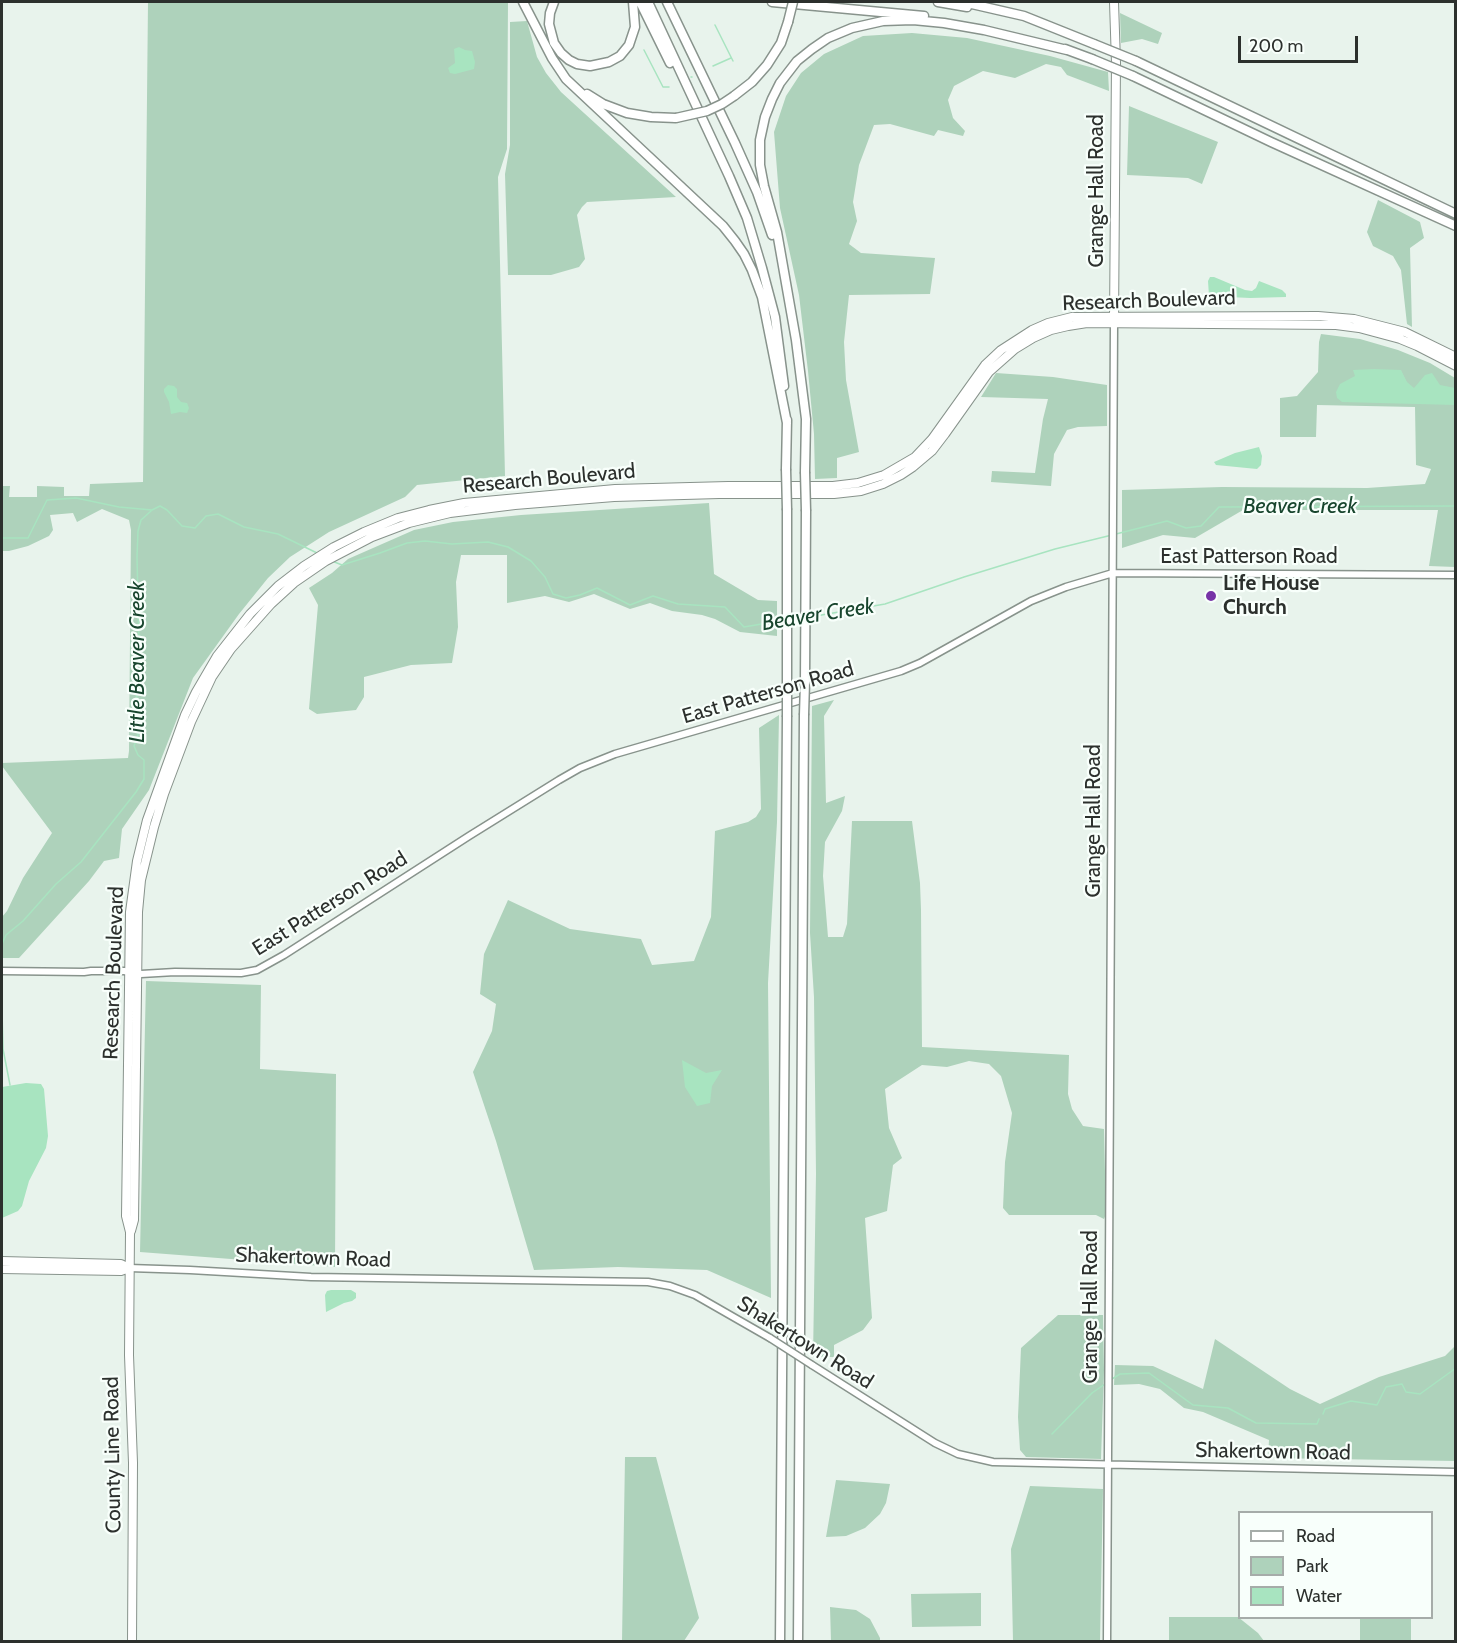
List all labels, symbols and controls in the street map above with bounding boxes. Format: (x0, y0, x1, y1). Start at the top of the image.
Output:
scale bar (1241, 24, 1361, 62)
text: 200 m (1249, 35, 1303, 57)
street label: Grange Hall Road (1084, 114, 1110, 268)
street label: Research Boulevard (1062, 285, 1236, 317)
street label: Research Boulevard (462, 459, 636, 499)
water label: Beaver Creek (1243, 494, 1357, 520)
street label: East Patterson Road (1160, 544, 1338, 570)
place label: Life House Church (1223, 571, 1319, 621)
water label: Little Beaver Creek (125, 581, 151, 743)
marker: Life House Church (1204, 589, 1218, 603)
water label: Beaver Creek (760, 593, 876, 637)
street label: East Patterson Road (679, 656, 857, 730)
street label: Grange Hall Road (1081, 744, 1107, 898)
street label: East Patterson Road (248, 846, 412, 962)
street label: Research Boulevard (98, 886, 130, 1060)
street label: Grange Hall Road (1078, 1230, 1104, 1384)
street label: Shakertown Road (235, 1243, 391, 1273)
street label: Shakertown Road (732, 1291, 878, 1395)
street label: County Line Road (99, 1376, 127, 1534)
street label: Shakertown Road (1195, 1438, 1351, 1466)
legend (1238, 1511, 1433, 1619)
text: Road (1296, 1525, 1335, 1547)
text: Park (1296, 1555, 1328, 1577)
text: Water (1296, 1585, 1342, 1607)

